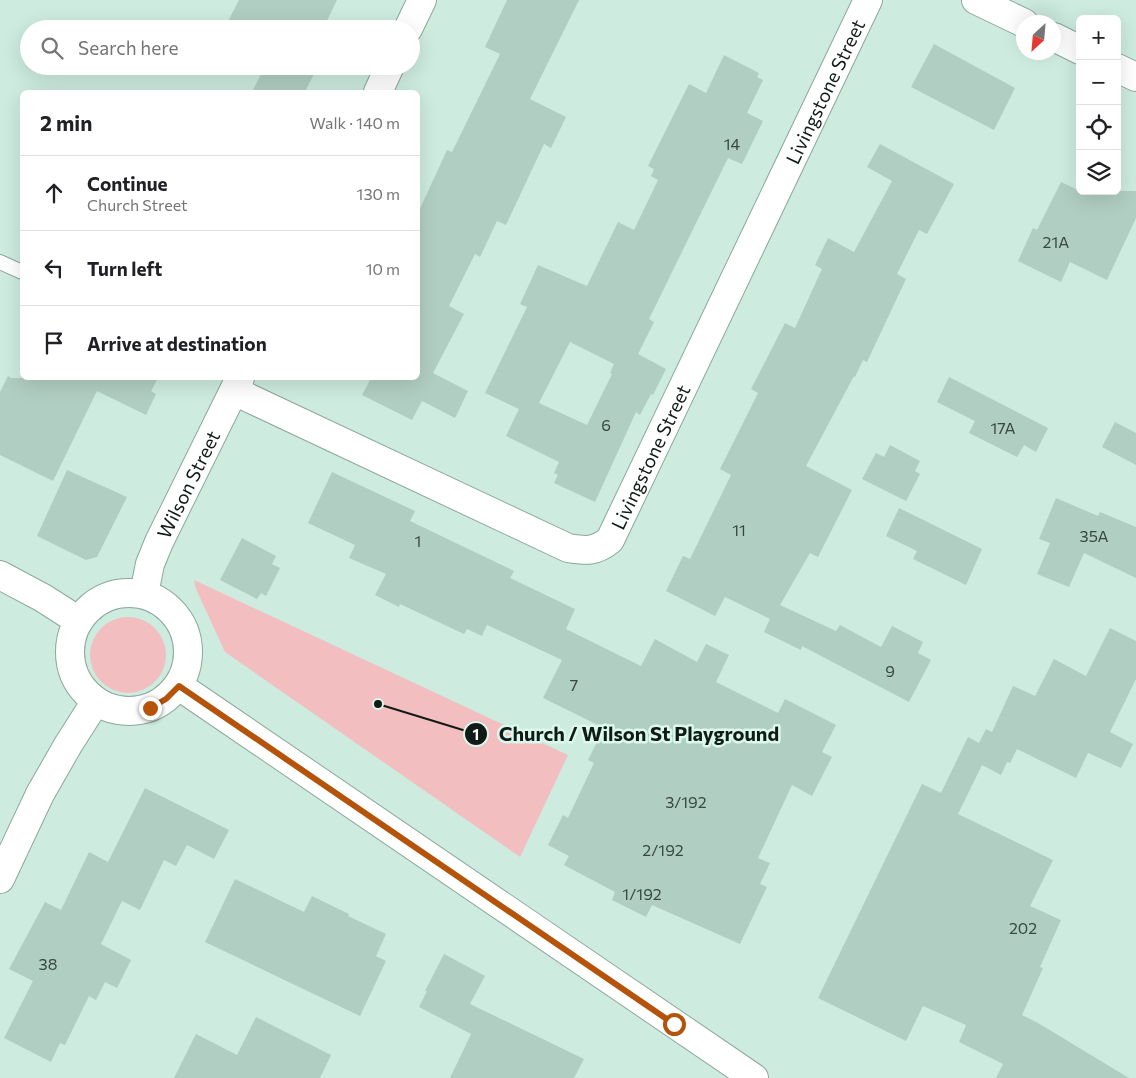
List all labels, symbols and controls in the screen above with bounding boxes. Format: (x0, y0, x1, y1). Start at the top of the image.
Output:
street label: Livingstone Street (780, 15, 869, 167)
north arrow (1016, 15, 1061, 60)
map controls (1076, 15, 1121, 195)
button: + (1076, 15, 1121, 60)
search box (20, 20, 420, 75)
icon: search (38, 34, 66, 62)
text: Search here (78, 36, 178, 59)
button: − (1076, 60, 1121, 105)
button: locate (1076, 105, 1121, 150)
text: 2 min (40, 110, 92, 135)
text: Walk · 140 m (310, 113, 400, 132)
house number: 14 (724, 134, 741, 153)
button: layers (1076, 150, 1121, 195)
text: Continue (87, 172, 167, 195)
icon: ahead (40, 179, 68, 207)
text: 130 m (357, 184, 400, 203)
text: Church Street (87, 195, 188, 214)
house number: 21A (1043, 232, 1069, 251)
icon: left (40, 254, 68, 282)
text: Turn left (87, 257, 162, 280)
text: 10 m (366, 259, 400, 278)
icon: arrive (40, 329, 68, 357)
text: Arrive at destination (87, 332, 267, 355)
street label: Livingstone Street (605, 380, 694, 533)
house number: 6 (601, 415, 611, 434)
house number: 17A (991, 418, 1015, 437)
street label: Wilson Street (151, 426, 224, 542)
house number: 11 (732, 520, 746, 539)
house number: 35A (1080, 526, 1109, 545)
house number: 1 (415, 531, 421, 550)
house number: 9 (885, 661, 895, 680)
house number: 7 (570, 675, 578, 694)
route end (139, 697, 162, 720)
callout: Church / Wilson St Playground (463, 717, 789, 752)
text: Church / Wilson St Playground (499, 721, 779, 745)
text: 1 (473, 725, 479, 743)
house number: 3/192 (665, 792, 707, 811)
house number: 2/192 (642, 840, 684, 859)
house number: 1/192 (622, 884, 662, 903)
house number: 202 (1009, 918, 1037, 937)
house number: 38 (39, 954, 57, 973)
route start (663, 1013, 686, 1036)

